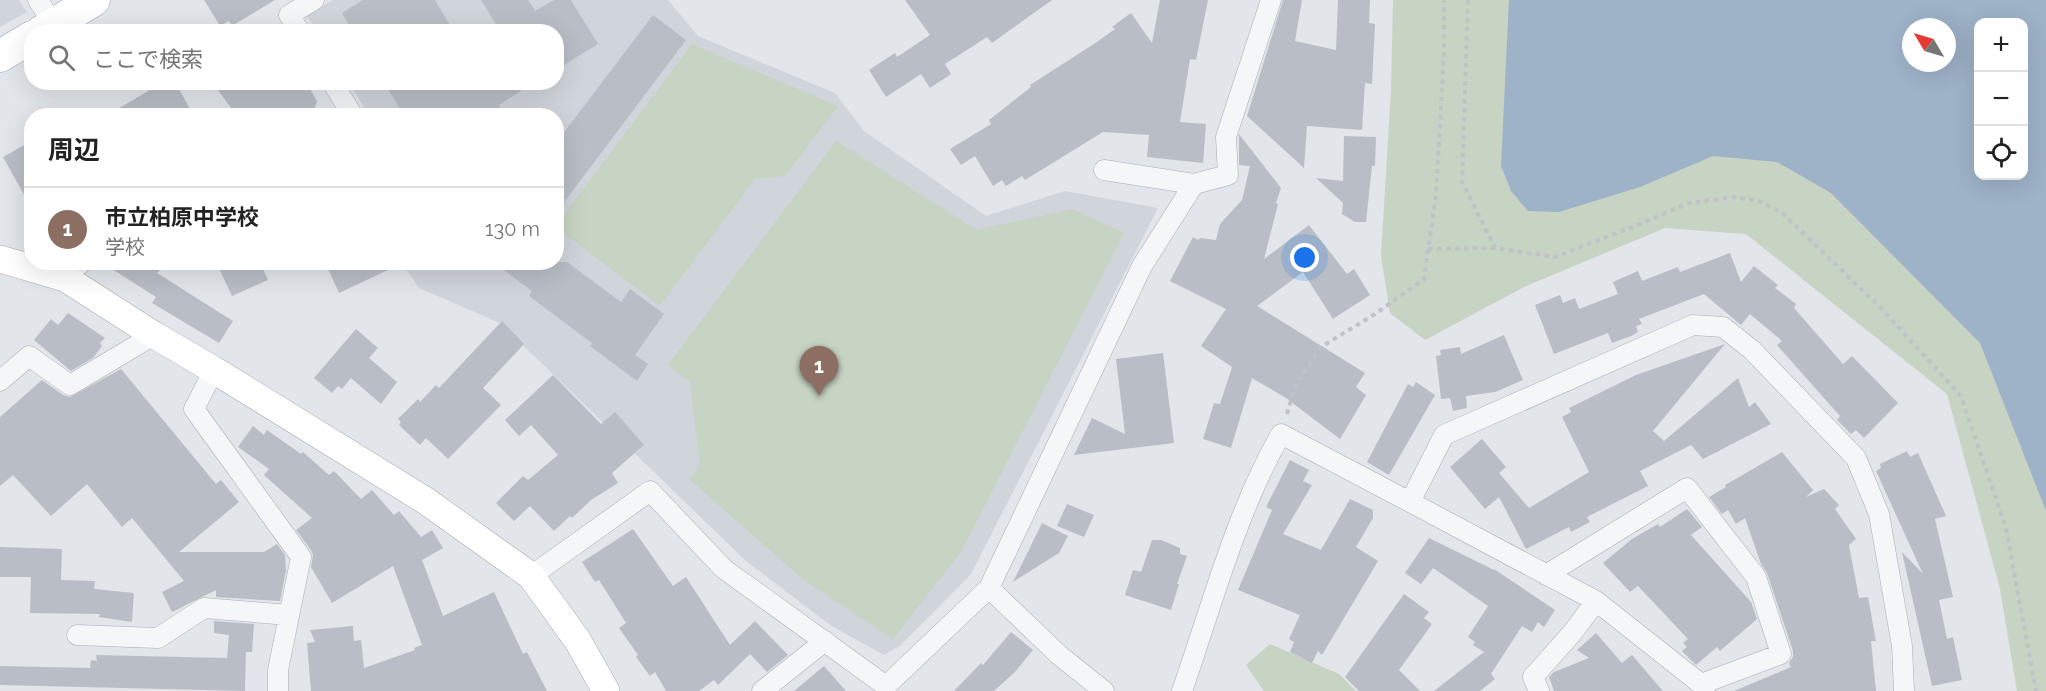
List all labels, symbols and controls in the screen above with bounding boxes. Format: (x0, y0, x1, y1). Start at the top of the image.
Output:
north arrow (1902, 18, 1956, 72)
map controls (1974, 18, 2028, 180)
button: + (1974, 18, 2028, 72)
search box (24, 24, 564, 90)
icon: search (45, 41, 78, 74)
text: ここで検索 (93, 46, 203, 72)
button: − (1974, 72, 2028, 126)
button: locate (1974, 126, 2028, 180)
text: 周辺 (48, 135, 100, 165)
text: 市立柏原中学校 (105, 204, 259, 230)
text: 1 (63, 217, 72, 241)
text: 130 m (485, 217, 540, 241)
text: 学校 (105, 235, 145, 259)
your location (1290, 243, 1319, 272)
pin: 1 (800, 346, 838, 396)

